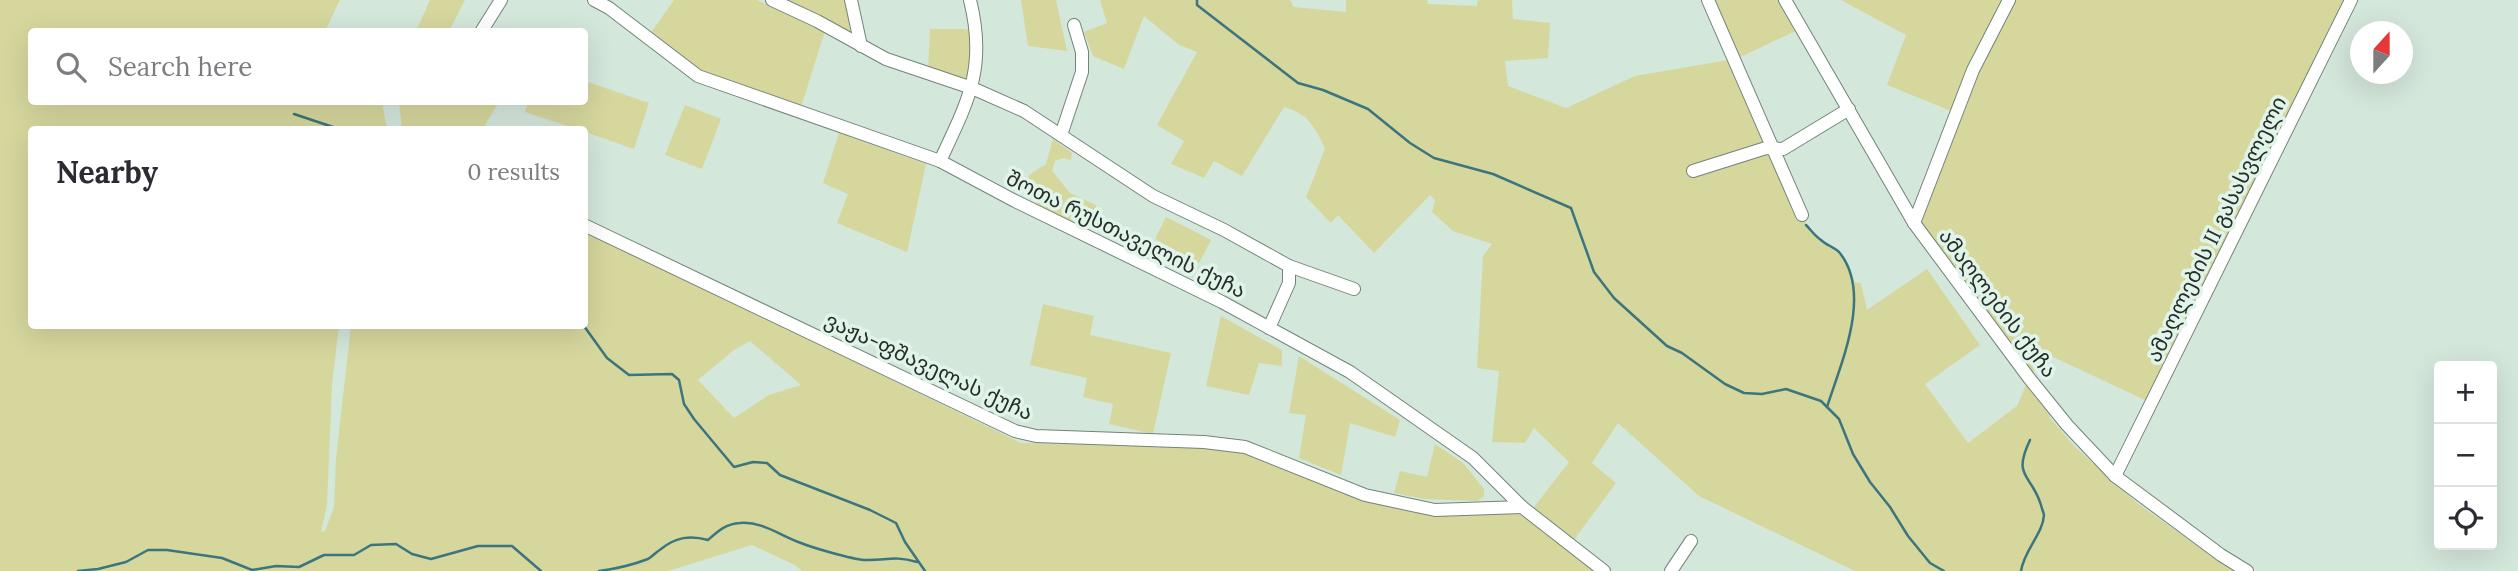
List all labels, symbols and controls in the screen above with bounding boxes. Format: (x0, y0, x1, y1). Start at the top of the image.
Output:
north arrow (2350, 21, 2413, 84)
search box (28, 28, 588, 105)
icon: search (52, 48, 90, 86)
text: Search here (108, 50, 252, 83)
street label: ამაღლების II გასასვლელი (2140, 92, 2292, 366)
text: Nearby (56, 153, 158, 191)
text: 0 results (467, 157, 560, 186)
street label: შოთა რუსთაველის ქუჩა (1002, 164, 1250, 304)
street label: ამაღლების ქუჩა (1933, 223, 2063, 383)
street label: ვაჟა-ფშაველას ქუჩა (821, 306, 1037, 426)
map controls (2434, 361, 2497, 550)
button: + (2434, 361, 2497, 424)
button: − (2434, 424, 2497, 487)
button: locate (2434, 487, 2497, 550)

